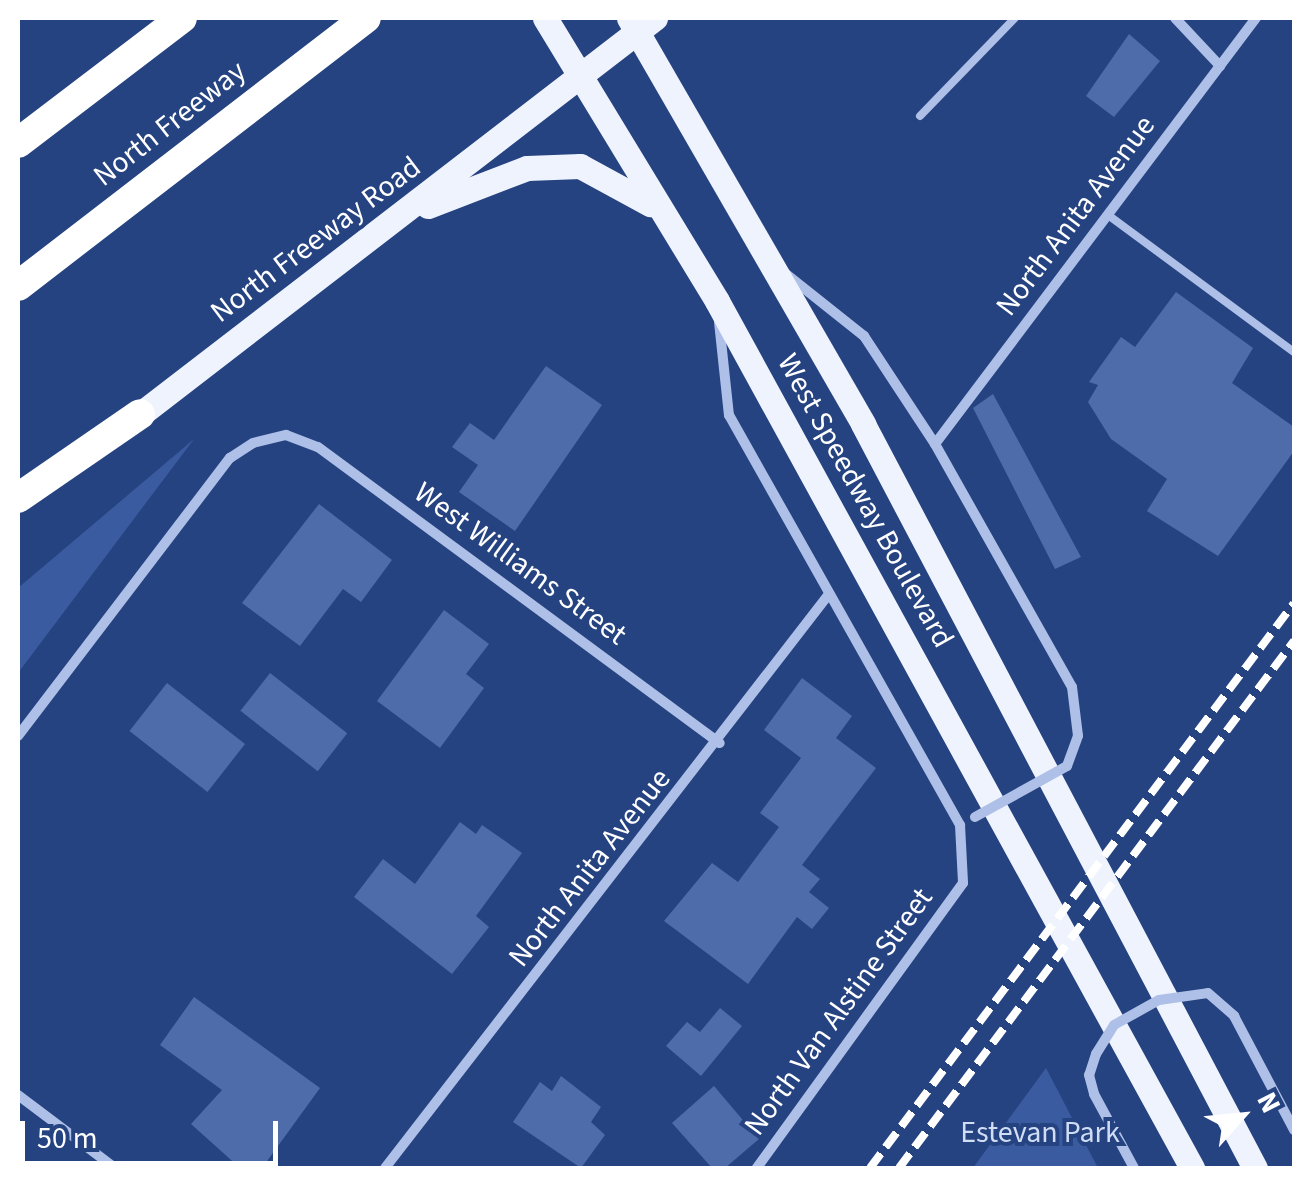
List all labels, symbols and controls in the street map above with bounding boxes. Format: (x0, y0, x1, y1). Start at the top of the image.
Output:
street label: North Freeway (87, 53, 253, 195)
street label: North Anita Avenue (989, 109, 1163, 323)
street label: North Freeway Road (204, 149, 428, 331)
street label: West Speedway Boulevard (769, 348, 961, 654)
street label: West Williams Street (407, 475, 633, 653)
street label: North Anita Avenue (501, 762, 679, 974)
street label: North Van Alstine Street (737, 881, 941, 1143)
north arrow (1192, 1066, 1292, 1166)
text: N (1247, 1085, 1291, 1120)
scale bar (25, 1101, 282, 1163)
park label: Estevan Park (960, 1115, 1120, 1151)
text: 50 m (37, 1117, 98, 1160)

